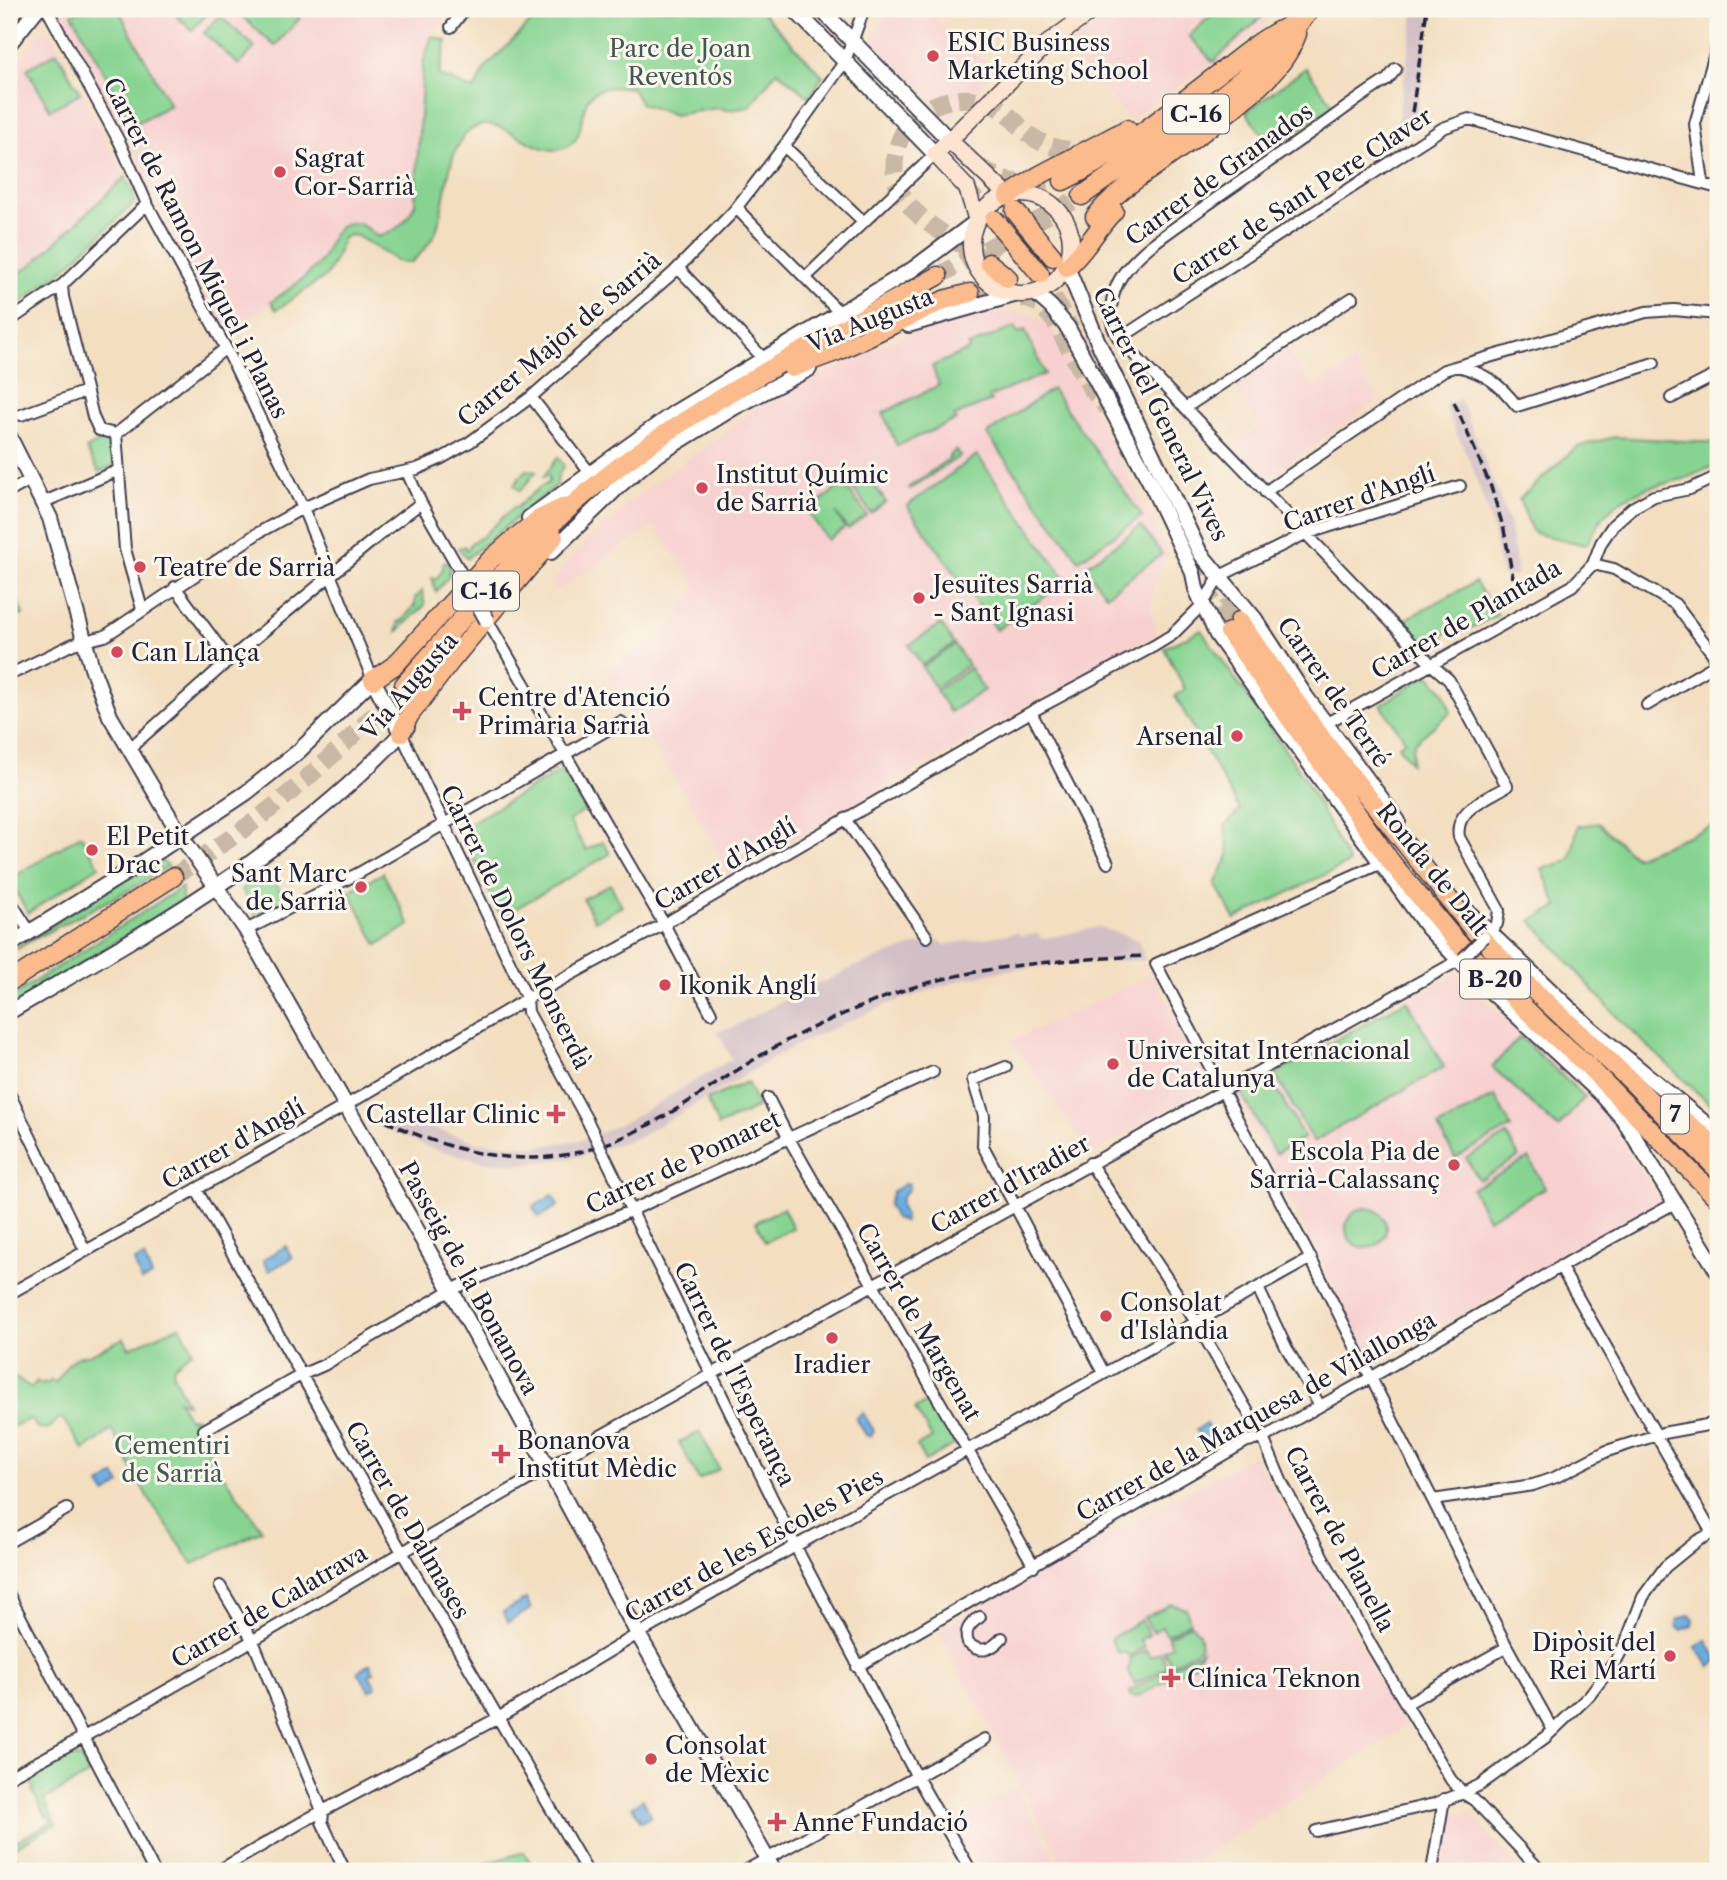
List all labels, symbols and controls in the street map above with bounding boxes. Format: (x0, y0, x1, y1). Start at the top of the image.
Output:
place label: ESIC Business Marketing School (947, 28, 1149, 85)
park label: Parc de Joan Reventós (609, 34, 751, 91)
marker: ESIC Business Marketing School (925, 48, 941, 64)
street label: Carrer de Ramon Miquel i Planas (97, 73, 295, 423)
road number: C-16 (1163, 94, 1229, 134)
street label: Carrer de Granados (1120, 96, 1318, 252)
street label: Carrer de Sant Pere Claver (1167, 101, 1437, 291)
place label: Sagrat Cor-Sarrià (294, 144, 415, 201)
marker: Sagrat Cor-Sarrià (272, 164, 288, 180)
street label: Carrer Major de Sarrià (451, 245, 667, 432)
street label: Via Augusta (802, 281, 938, 359)
street label: Carrer del General Vives (1087, 282, 1235, 546)
street label: Carrer d'Anglí (1279, 458, 1439, 538)
place label: Institut Químic de Sarrià (716, 460, 889, 517)
marker: Institut Químic de Sarrià (694, 480, 710, 496)
place label: Teatre de Sarrià (154, 553, 336, 582)
street label: Carrer de Plantada (1366, 553, 1566, 685)
marker: Teatre de Sarrià (132, 559, 148, 575)
place label: Jesuïtes Sarrià - Sant Ignasi (929, 570, 1093, 627)
road number: C-16 (453, 572, 519, 610)
marker: Jesuïtes Sarrià - Sant Ignasi (911, 590, 927, 606)
street label: Carrer de Terré (1271, 611, 1397, 773)
street label: Via Augusta (354, 626, 464, 747)
place label: Can Llança (131, 638, 260, 667)
marker: Can Llança (109, 644, 125, 660)
place label: Centre d'Atenció Primària Sarrià (478, 683, 671, 740)
marker: Centre d'Atenció Primària Sarrià (452, 701, 472, 721)
place label: Arsenal (1135, 722, 1223, 751)
marker: Arsenal (1229, 728, 1245, 744)
street label: Carrer de Dolors Monserdà (435, 780, 598, 1074)
street label: Ronda de Dalt (1371, 797, 1496, 942)
street label: Carrer d'Anglí (649, 812, 801, 916)
place label: El Petit Drac (106, 822, 190, 879)
marker: El Petit Drac (84, 842, 100, 858)
place label: Sant Marc de Sarrià (231, 859, 347, 916)
marker: Sant Marc de Sarrià (353, 879, 369, 895)
road number: B-20 (1460, 960, 1530, 998)
place label: Ikonik Anglí (679, 971, 817, 1000)
marker: Ikonik Anglí (657, 977, 673, 993)
place label: Universitat Internacional de Catalunya (1127, 1036, 1410, 1093)
marker: Universitat Internacional de Catalunya (1105, 1056, 1121, 1072)
street label: Carrer d'Anglí (157, 1093, 309, 1195)
road number: 7 (1661, 1094, 1689, 1134)
place label: Castellar Clinic (366, 1100, 540, 1129)
marker: Castellar Clinic (546, 1104, 566, 1124)
street label: Carrer de Pomaret (581, 1104, 786, 1220)
street label: Carrer d'Iradier (925, 1128, 1095, 1240)
place label: Escola Pia de Sarrià-Calassanç (1250, 1137, 1440, 1194)
street label: Passeig de la Bonanova (393, 1156, 545, 1400)
marker: Escola Pia de Sarrià-Calassanç (1446, 1157, 1462, 1173)
street label: Carrer de Margenat (850, 1218, 988, 1427)
street label: Carrer de l'Esperança (668, 1257, 802, 1491)
place label: Consolat d'Islàndia (1120, 1288, 1229, 1345)
street label: Carrer de la Marquesa de Vilallonga (1071, 1305, 1441, 1527)
marker: Consolat d'Islàndia (1098, 1308, 1114, 1324)
marker: Iradier (824, 1330, 840, 1346)
place label: Iradier (793, 1350, 871, 1379)
street label: Carrer de Dalmases (340, 1416, 476, 1624)
place label: Bonanova Institut Mèdic (517, 1426, 677, 1483)
park label: Cementiri de Sarrià (114, 1431, 230, 1488)
street label: Carrer de Planella (1279, 1441, 1401, 1637)
marker: Bonanova Institut Mèdic (491, 1444, 511, 1464)
street label: Carrer de les Escoles Pies (620, 1462, 888, 1628)
street label: Carrer de Calatrava (166, 1538, 372, 1674)
place label: Dipòsit del Rei Martí (1532, 1628, 1656, 1685)
marker: Dipòsit del Rei Martí (1662, 1648, 1678, 1664)
place label: Clínica Teknon (1187, 1664, 1361, 1693)
marker: Clínica Teknon (1161, 1668, 1181, 1688)
place label: Consolat de Mèxic (665, 1731, 770, 1788)
marker: Consolat de Mèxic (643, 1751, 659, 1767)
place label: Anne Fundació (792, 1808, 968, 1837)
marker: Anne Fundació (767, 1812, 787, 1832)

